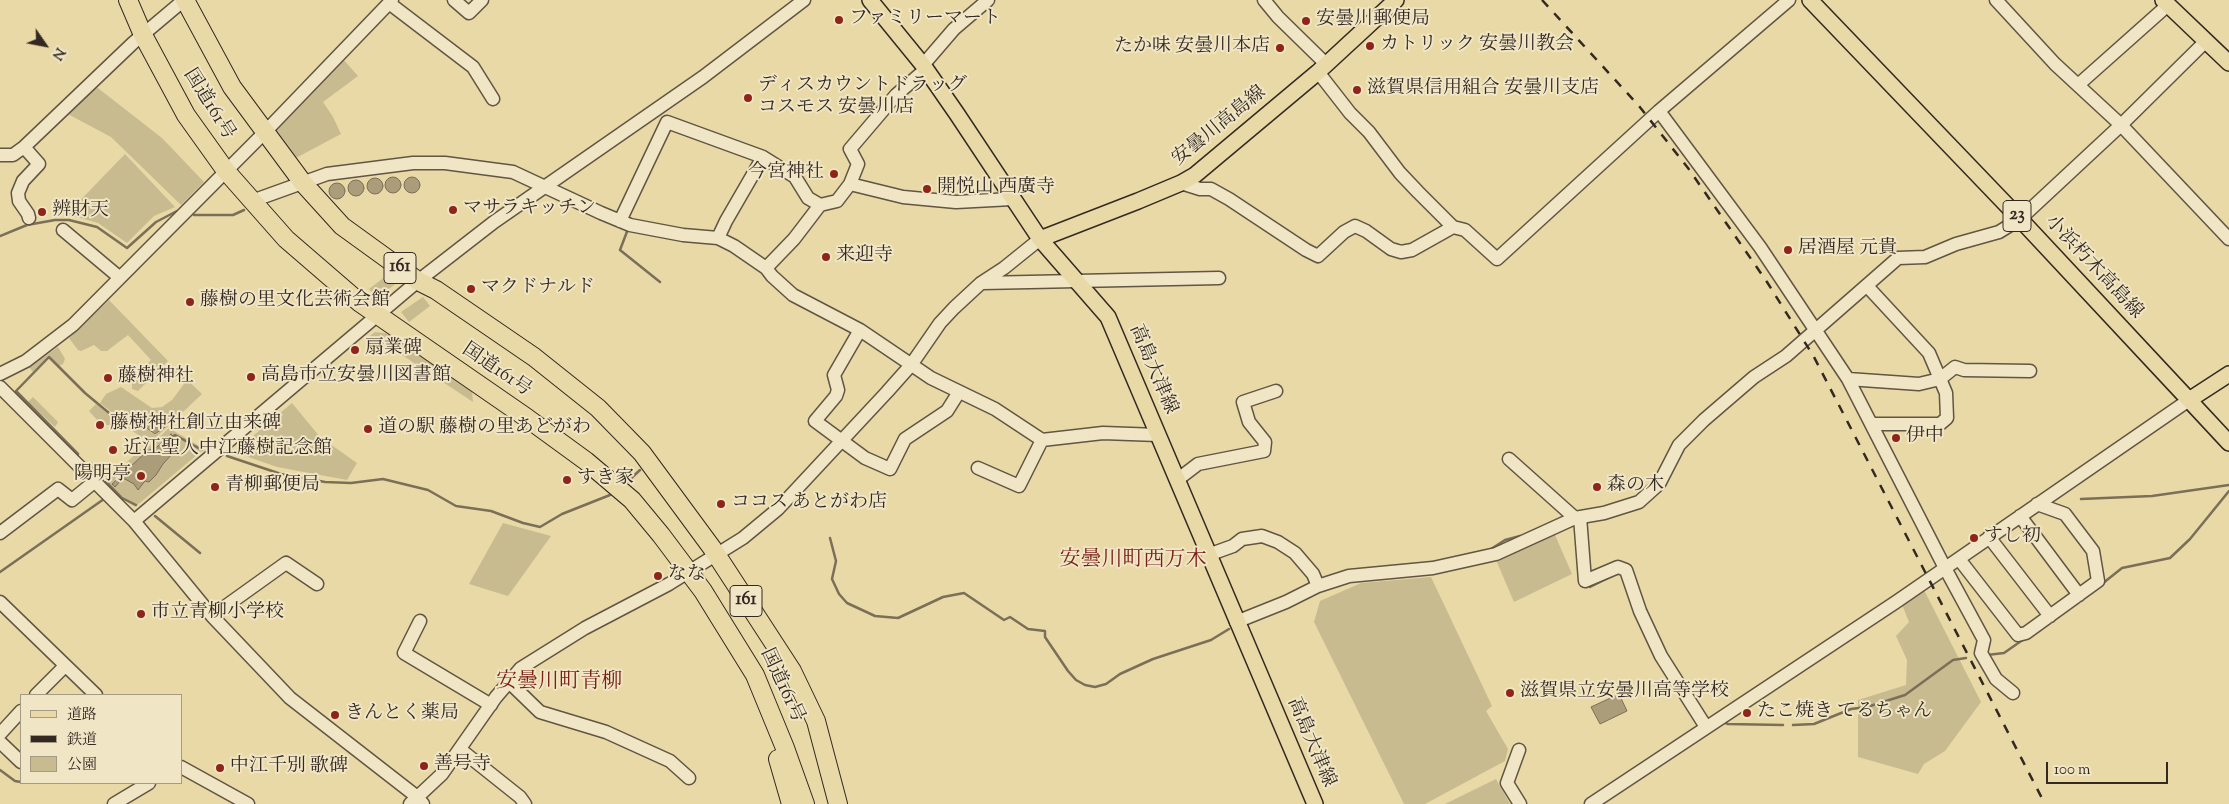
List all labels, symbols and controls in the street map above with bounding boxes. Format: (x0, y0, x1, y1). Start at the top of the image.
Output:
place label: ファミリーマート (849, 9, 1001, 31)
place label: 安曇川郵便局 (1316, 10, 1430, 32)
marker: ファミリーマート (833, 14, 845, 26)
marker: 安曇川郵便局 (1300, 15, 1312, 27)
north arrow (20, 20, 70, 70)
place label: カトリック 安曇川教会 (1380, 35, 1574, 57)
place label: たか味 安曇川本店 (1114, 37, 1270, 59)
marker: カトリック 安曇川教会 (1364, 40, 1376, 52)
marker: たか味 安曇川本店 (1274, 42, 1286, 54)
text: N (46, 43, 69, 63)
street label: 国道161号 (177, 65, 239, 145)
place label: ディスカウントドラッグ コスモス 安曇川店 (758, 76, 967, 120)
place label: 滋賀県信用組合 安曇川支店 (1367, 79, 1599, 101)
street label: 安曇川高島線 (1169, 82, 1271, 172)
marker: 滋賀県信用組合 安曇川支店 (1351, 84, 1363, 96)
marker: ディスカウントドラッグ コスモス 安曇川店 (742, 92, 754, 104)
place label: 今宮神社 (748, 163, 824, 185)
marker: 今宮神社 (828, 168, 840, 180)
place label: 開悦山 西廣寺 (937, 178, 1055, 200)
marker: 開悦山 西廣寺 (921, 183, 933, 195)
place label: マサラキッチン (463, 199, 596, 221)
road number: 23 (2003, 200, 2031, 232)
place label: 辨財天 (52, 201, 109, 223)
marker: マサラキッチン (447, 204, 459, 216)
marker: 辨財天 (36, 206, 48, 218)
street label: 小浜朽木高島線 (2039, 212, 2147, 324)
place label: 居酒屋 元貴 (1798, 239, 1897, 261)
marker: 居酒屋 元貴 (1782, 244, 1794, 256)
place label: 来迎寺 (836, 246, 893, 268)
marker: 来迎寺 (820, 251, 832, 263)
road number: 161 (384, 252, 416, 284)
place label: マクドナルド (481, 278, 595, 300)
marker: マクドナルド (465, 283, 477, 295)
place label: 藤樹の里文化芸術会館 (200, 291, 390, 313)
marker: 藤樹の里文化芸術会館 (184, 296, 196, 308)
street label: 高島大津線 (1123, 322, 1181, 418)
place label: 扇業碑 (365, 339, 422, 361)
street label: 国道161号 (457, 339, 535, 403)
marker: 扇業碑 (349, 344, 361, 356)
place label: 高島市立安曇川図書館 (261, 366, 451, 388)
place label: 藤樹神社 (118, 367, 194, 389)
marker: 高島市立安曇川図書館 (245, 371, 257, 383)
marker: 藤樹神社 (102, 372, 114, 384)
place label: 藤樹神社創立由来碑 (110, 414, 281, 436)
place label: 道の駅 藤樹の里あどがわ (378, 418, 591, 440)
marker: 藤樹神社創立由来碑 (94, 419, 106, 431)
marker: 道の駅 藤樹の里あどがわ (362, 423, 374, 435)
place label: 伊中 (1906, 427, 1944, 449)
marker: 伊中 (1890, 432, 1902, 444)
place label: 近江聖人中江藤樹記念館 (123, 439, 332, 461)
marker: 近江聖人中江藤樹記念館 (107, 444, 119, 456)
place label: 陽明亭 (74, 465, 131, 487)
place label: すき家 (577, 469, 634, 491)
marker: 陽明亭 (135, 470, 147, 482)
marker: すき家 (561, 474, 573, 486)
place label: 青柳郵便局 (225, 476, 320, 498)
place label: 森の木 (1607, 476, 1664, 498)
marker: 青柳郵便局 (209, 481, 221, 493)
marker: 森の木 (1591, 481, 1603, 493)
place label: ココス あとがわ店 (731, 493, 887, 515)
marker: ココス あとがわ店 (715, 498, 727, 510)
place label: すし初 (1984, 527, 2041, 549)
marker: すし初 (1968, 532, 1980, 544)
district label: 安曇川町西万木 (1060, 548, 1206, 574)
place label: なな (668, 565, 706, 587)
marker: なな (652, 570, 664, 582)
road number: 161 (730, 586, 762, 616)
place label: 市立青柳小学校 (151, 603, 284, 625)
marker: 市立青柳小学校 (135, 608, 147, 620)
street label: 国道161号 (754, 645, 808, 727)
district label: 安曇川町青柳 (496, 670, 622, 696)
place label: 滋賀県立安曇川高等学校 (1520, 682, 1729, 704)
marker: 滋賀県立安曇川高等学校 (1504, 687, 1516, 699)
legend (20, 694, 182, 784)
street label: 高島大津線 (1281, 695, 1339, 791)
place label: たこ焼き てるちゃん (1757, 702, 1932, 724)
place label: きんとく薬局 (345, 704, 459, 726)
text: 道路 (67, 705, 97, 726)
marker: たこ焼き てるちゃん (1741, 707, 1753, 719)
marker: きんとく薬局 (329, 709, 341, 721)
text: 鉄道 (67, 730, 97, 751)
scale bar (2049, 752, 2172, 784)
text: 公園 (67, 755, 97, 776)
place label: 善号寺 (434, 755, 491, 777)
place label: 中江千別 歌碑 (230, 757, 348, 779)
marker: 善号寺 (418, 760, 430, 772)
text: 100 m (2054, 760, 2090, 781)
marker: 中江千別 歌碑 (214, 762, 226, 774)

